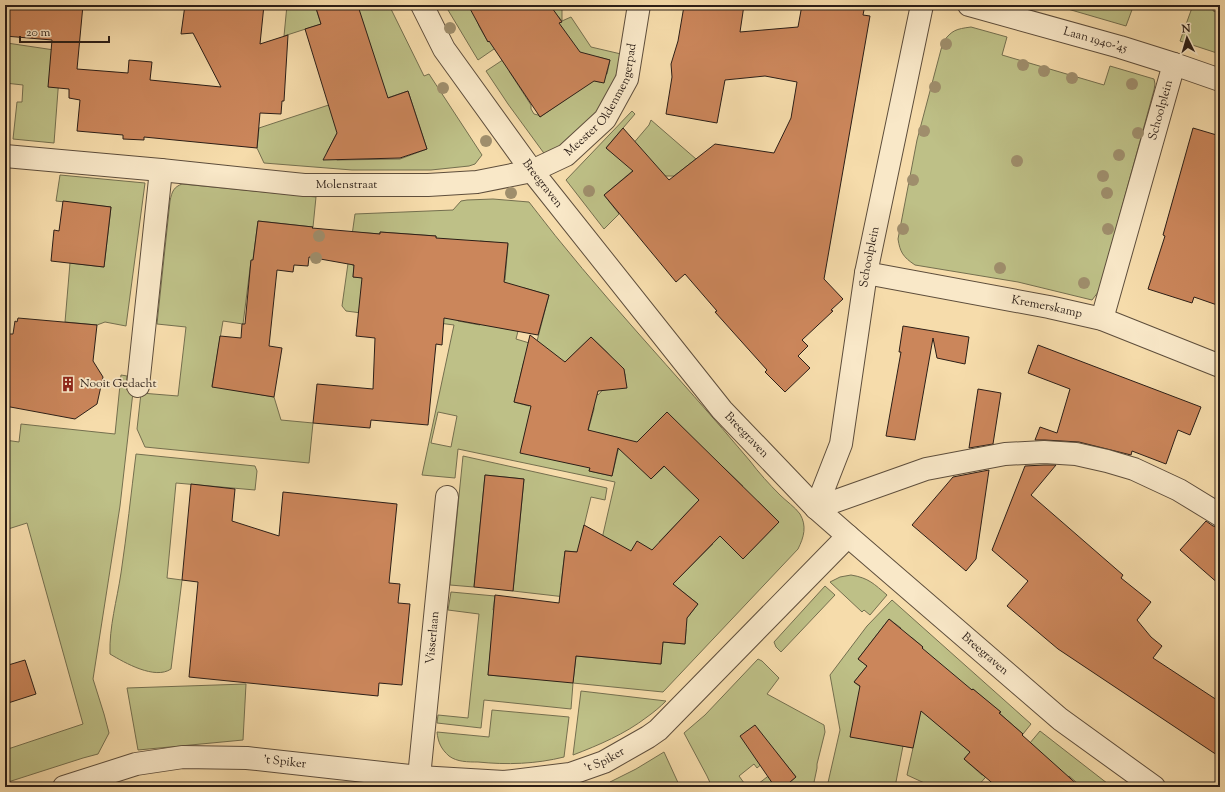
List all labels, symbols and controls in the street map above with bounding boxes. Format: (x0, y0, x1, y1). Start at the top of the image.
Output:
scale bar (20, 18, 109, 44)
north arrow (1167, 18, 1207, 58)
text: N (1180, 21, 1192, 37)
street label: Laan 1940-'45 (1061, 23, 1129, 58)
text: 20 m (26, 24, 51, 42)
street label: Meester Oldenmengerpad (561, 42, 642, 161)
street label: Schoolplein (1144, 78, 1178, 142)
street label: Breegraven (517, 156, 567, 212)
street label: Molenstraat (316, 176, 377, 194)
street label: Schoolplein (855, 225, 884, 289)
street label: Kremerskamp (1010, 291, 1084, 323)
building icon: Nooit Gedacht (59, 375, 77, 393)
place label: Nooit Gedacht (80, 375, 157, 393)
street label: Breegraven (720, 408, 773, 462)
street label: Visserlaan (421, 610, 445, 665)
street label: Breegraven (957, 628, 1013, 680)
street label: 't Spiker (582, 743, 629, 777)
street label: 't Spiker (262, 751, 308, 774)

